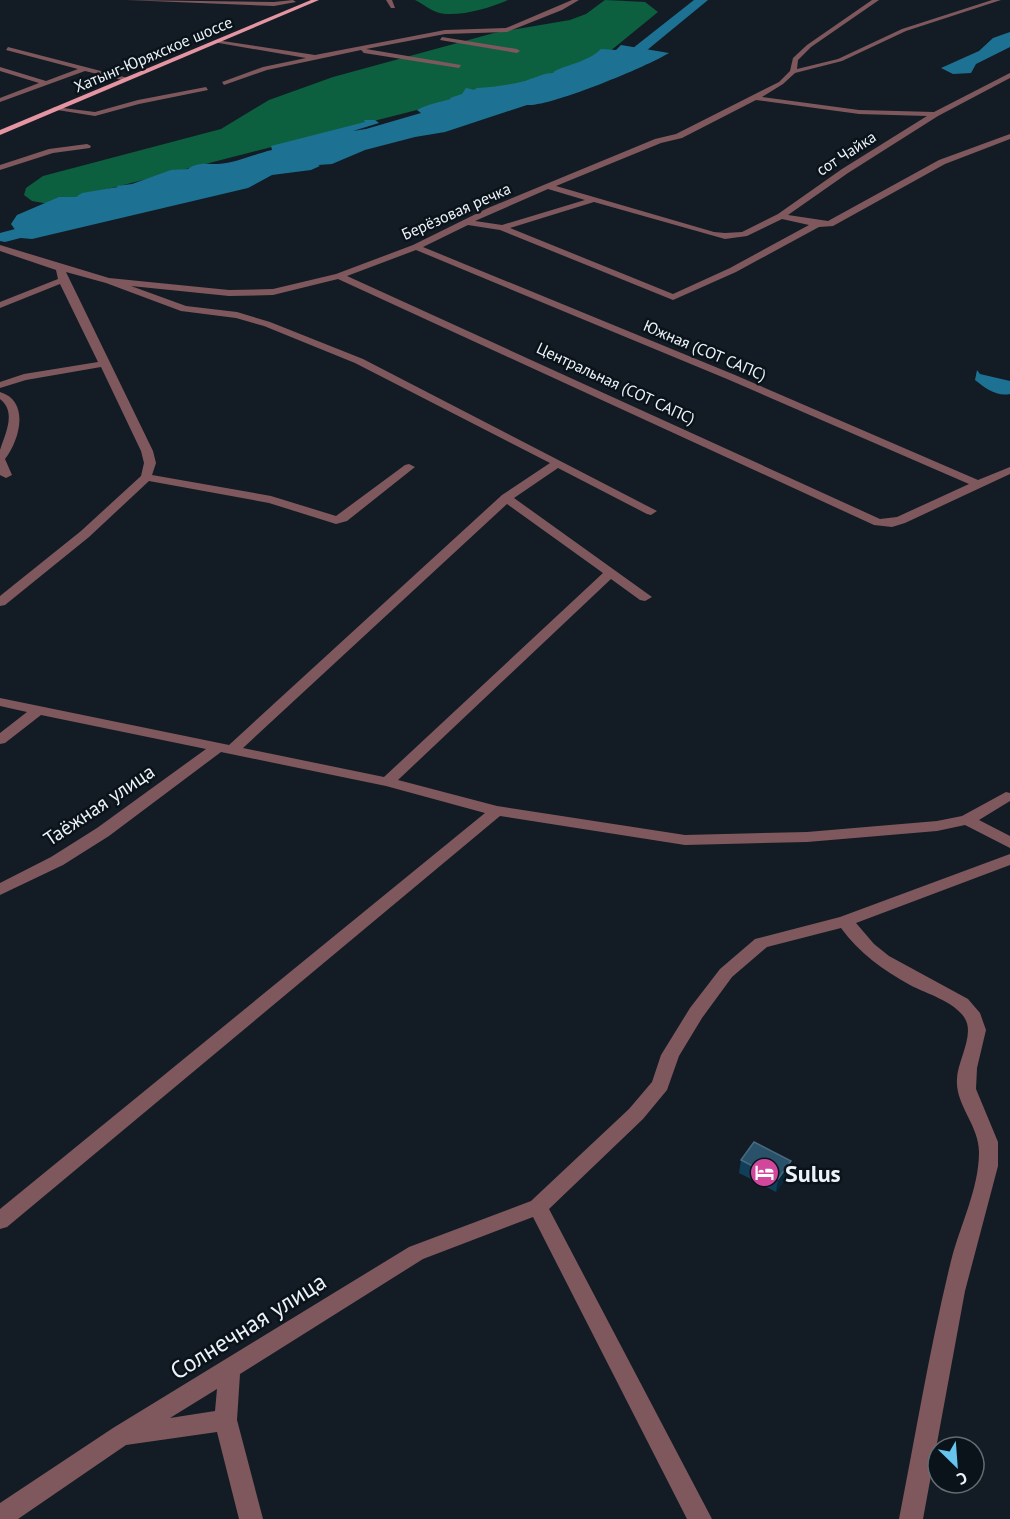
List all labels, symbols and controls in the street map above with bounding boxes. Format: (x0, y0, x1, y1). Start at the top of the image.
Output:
street label: Хатынг-Юряхское шоссе (71, 11, 235, 97)
street label: сот Чайка (812, 126, 880, 180)
street label: Берёзовая речка (398, 178, 514, 244)
street label: Южная (СОТ САПС) (641, 315, 769, 385)
street label: Центральная (СОТ САПС) (534, 338, 698, 428)
street label: Таёжная улица (38, 758, 160, 852)
hotel icon: Sulus (748, 1157, 780, 1189)
place label: Sulus (785, 1158, 841, 1189)
street label: Солнечная улица (164, 1266, 332, 1386)
north arrow (926, 1435, 986, 1495)
text: С (954, 1468, 971, 1490)

